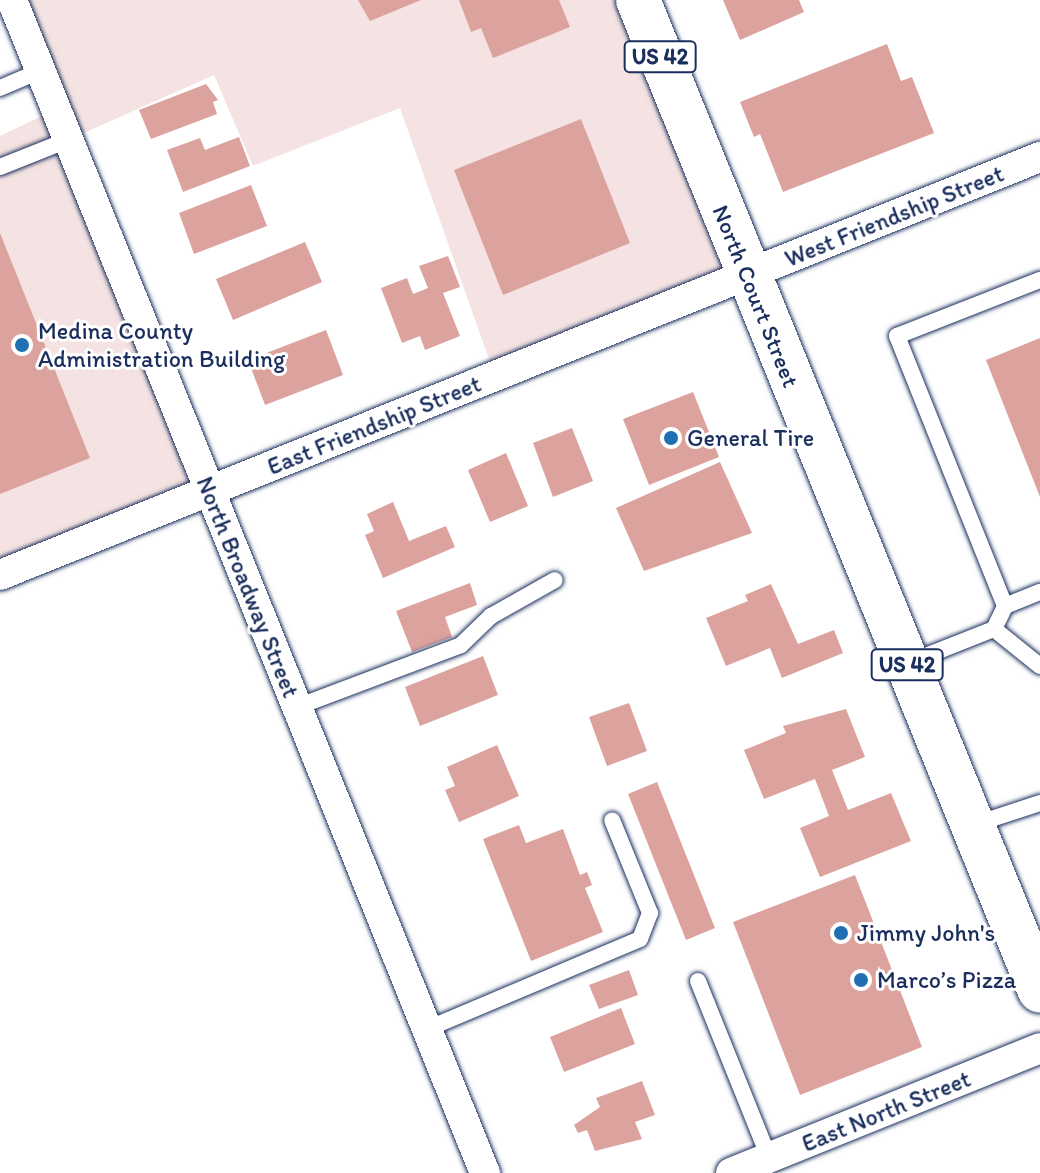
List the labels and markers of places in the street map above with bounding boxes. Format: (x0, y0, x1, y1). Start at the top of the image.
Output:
place label: Medina County Administration Building (38, 317, 286, 373)
marker: Medina County Administration Building (13, 336, 31, 354)
place label: General Tire (687, 424, 814, 452)
marker: General Tire (662, 429, 680, 447)
place label: Jimmy John's (857, 919, 996, 947)
marker: Jimmy John's (832, 924, 850, 942)
place label: Marco’s Pizza (877, 966, 1016, 994)
marker: Marco’s Pizza (852, 971, 870, 989)

